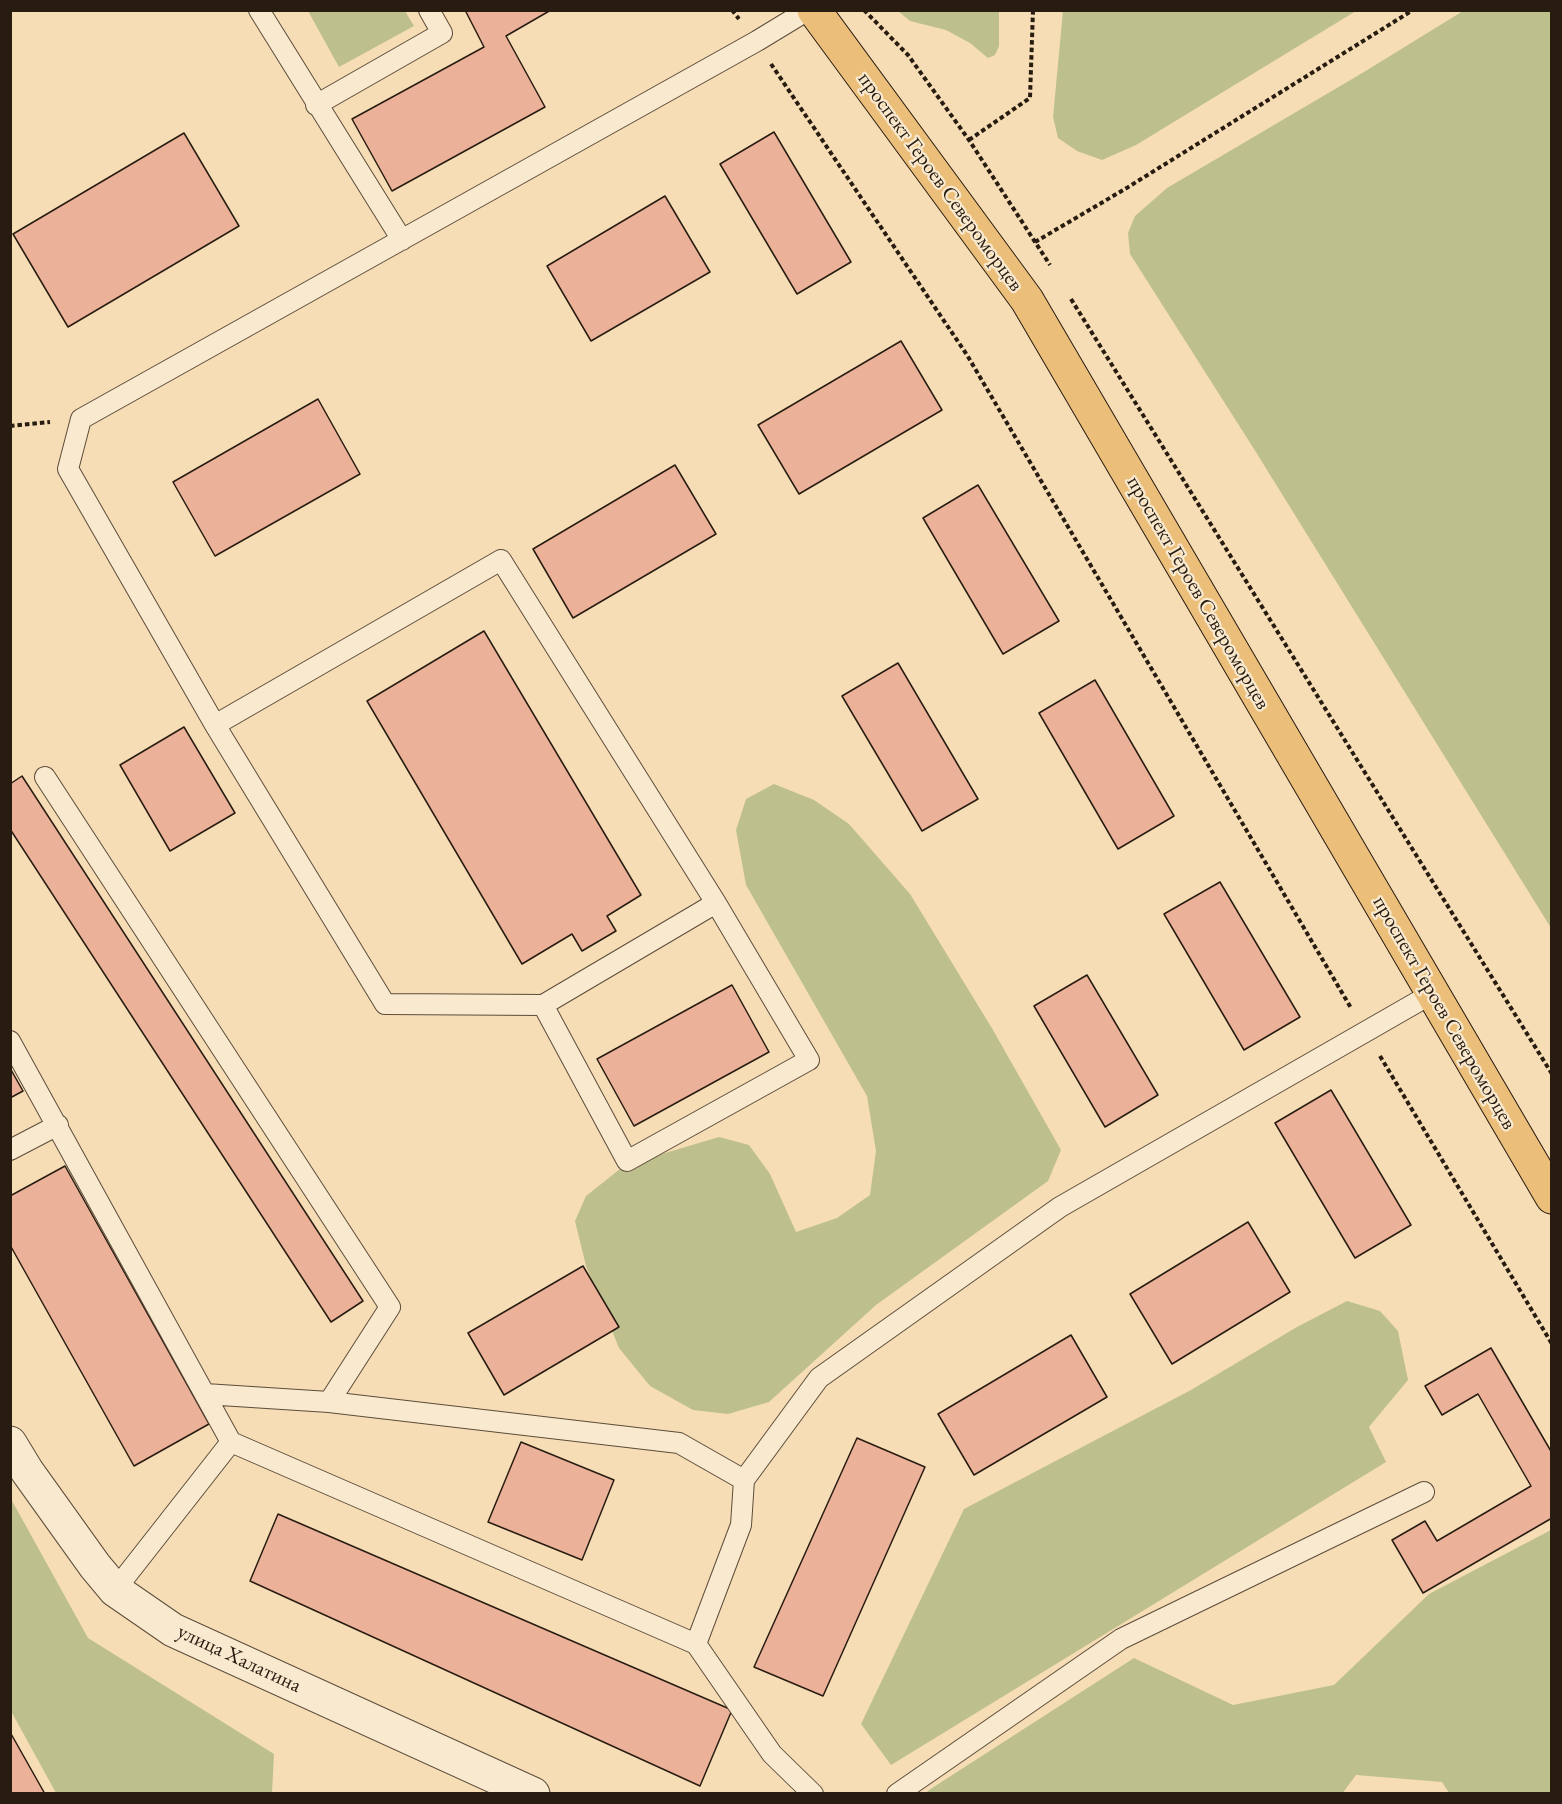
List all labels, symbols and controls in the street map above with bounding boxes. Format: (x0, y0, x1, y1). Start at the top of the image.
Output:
street label: проспект Героев Североморцев (852, 67, 1028, 297)
street label: проспект Героев Североморцев (1121, 472, 1275, 714)
street label: проспект Героев Североморцев (1367, 892, 1521, 1134)
street label: улица Халатина (173, 1619, 305, 1699)

